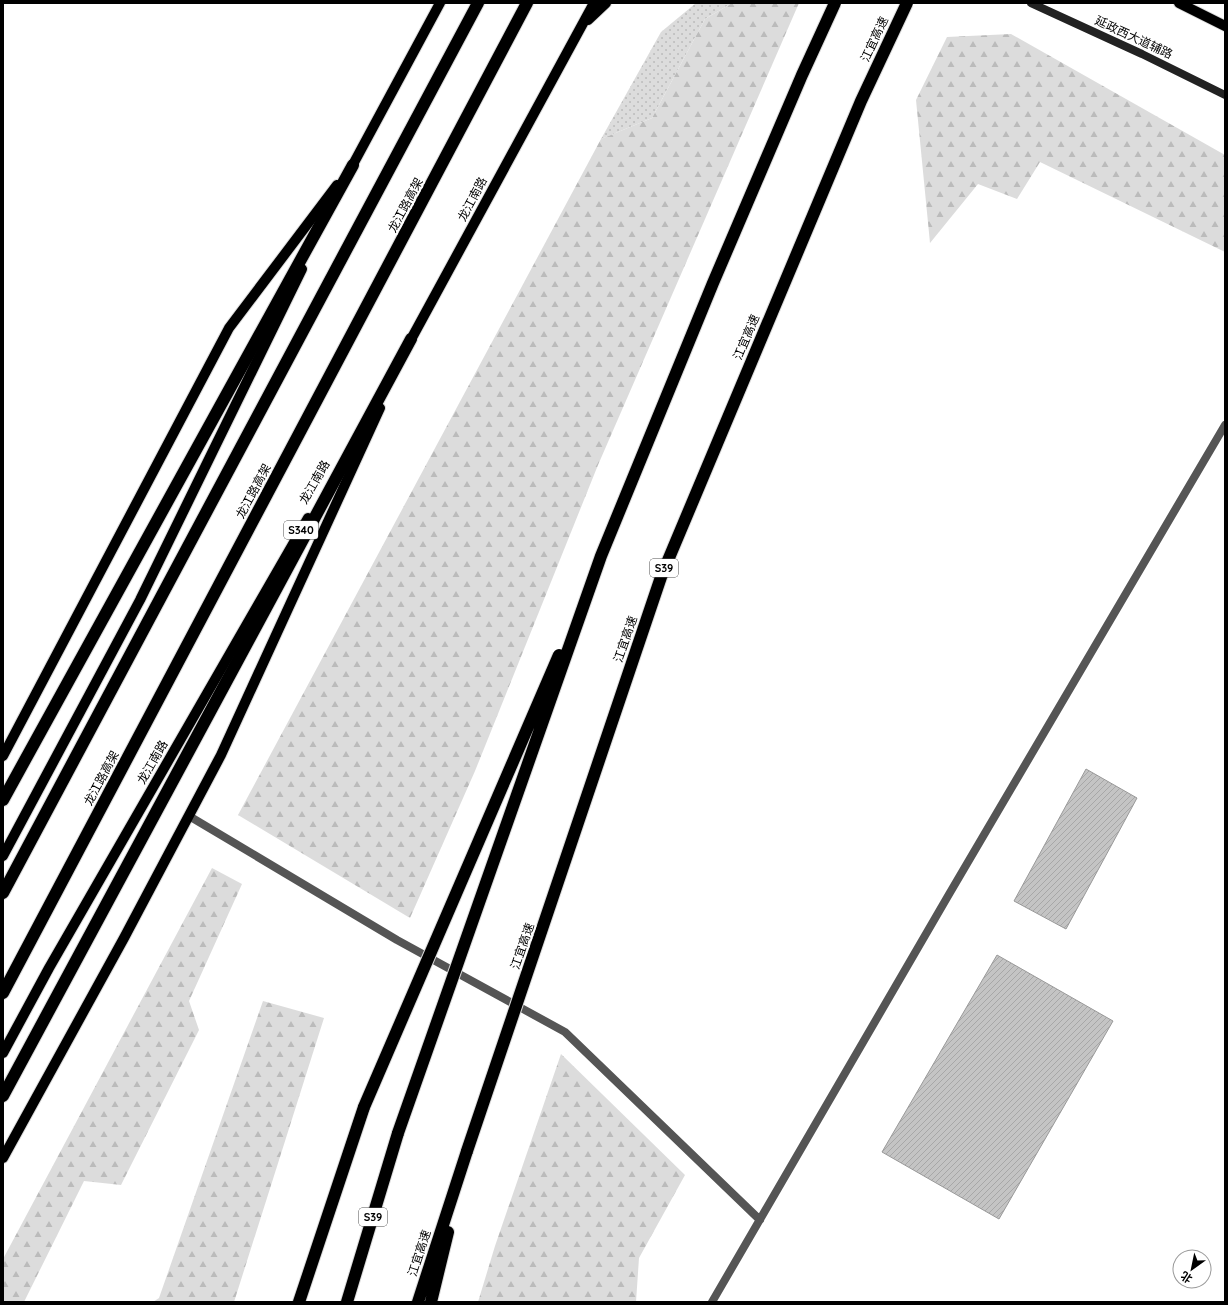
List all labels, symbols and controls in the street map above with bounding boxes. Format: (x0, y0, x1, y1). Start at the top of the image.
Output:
street label: 延政西大道辅路 (1093, 12, 1175, 62)
street label: 江宜高速 (857, 14, 891, 64)
street label: 龙江南路 (454, 174, 490, 224)
street label: 龙江路高架 (384, 175, 426, 235)
street label: 江宜高速 (730, 312, 762, 362)
street label: 龙江南路 (296, 457, 332, 507)
street label: 龙江路高架 (232, 461, 274, 521)
road number: S340 (284, 521, 318, 539)
road number: S39 (650, 559, 678, 577)
street label: 江宜高速 (610, 614, 640, 664)
street label: 龙江南路 (134, 737, 170, 787)
street label: 龙江路高架 (80, 748, 122, 808)
street label: 江宜高速 (507, 921, 537, 971)
road number: S39 (359, 1208, 387, 1226)
street label: 江宜高速 (404, 1228, 434, 1278)
north arrow (1172, 1249, 1212, 1289)
text: 北 (1178, 1269, 1195, 1286)

